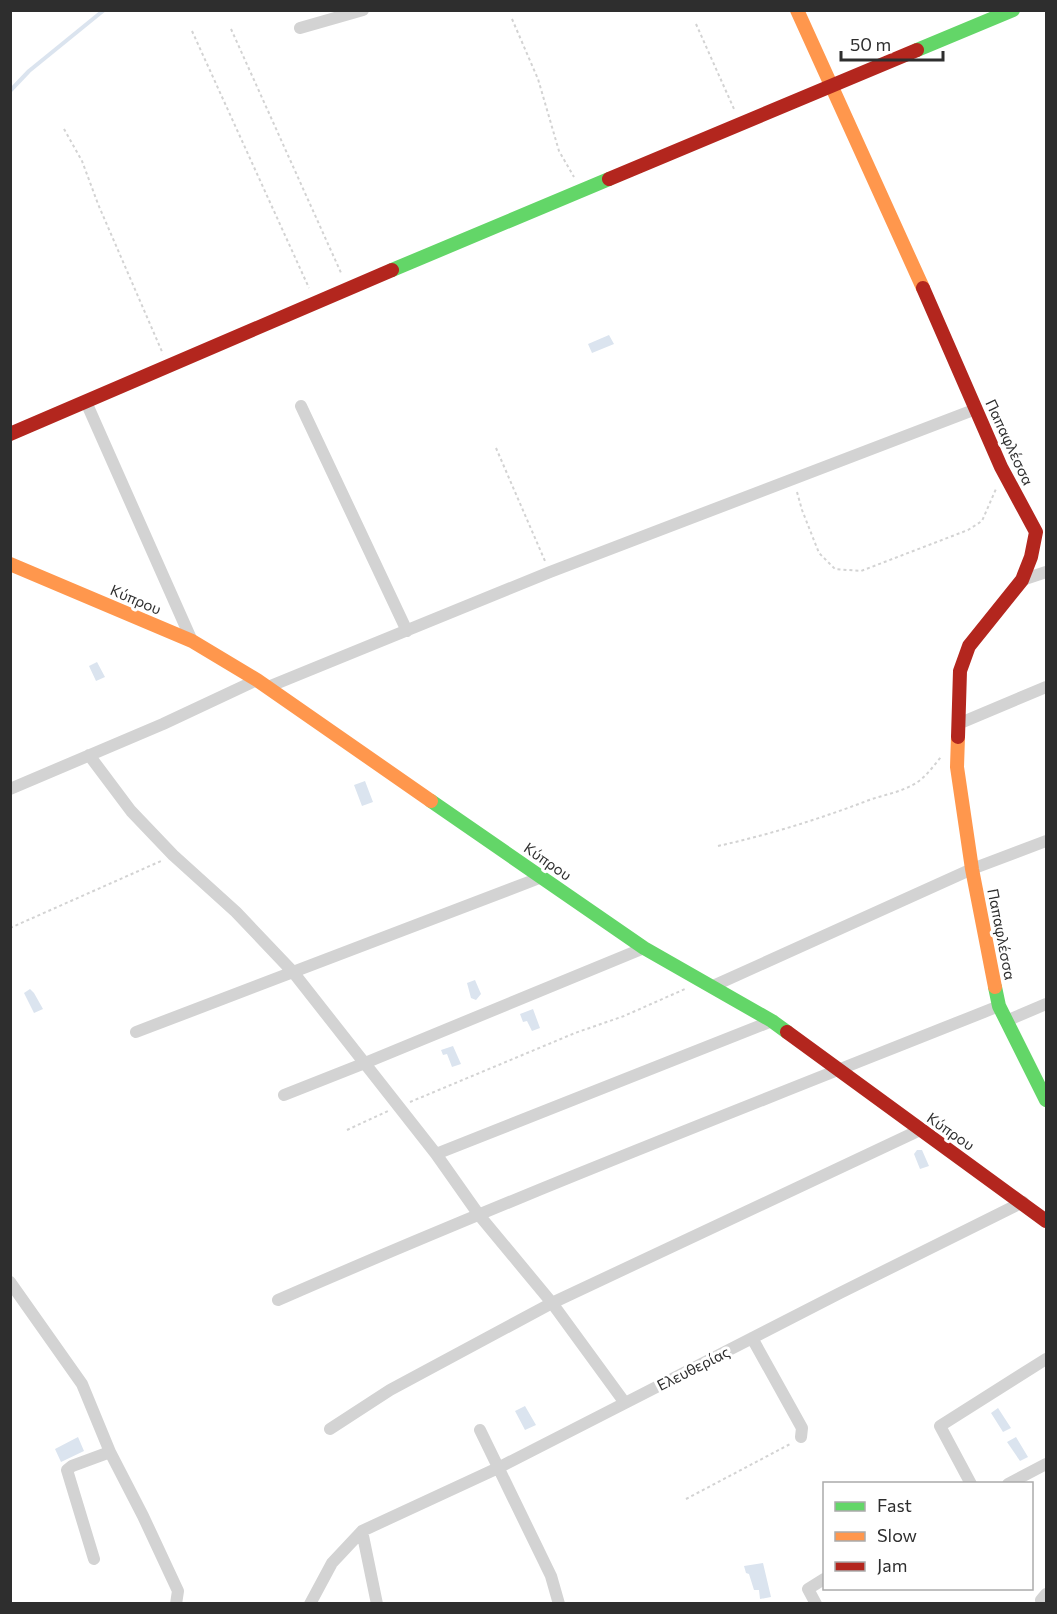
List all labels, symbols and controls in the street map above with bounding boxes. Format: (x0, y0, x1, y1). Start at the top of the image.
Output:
scale bar (841, 24, 943, 62)
text: 50 m (850, 33, 891, 55)
street label: Παπαφλέσσα (982, 396, 1038, 488)
street label: Κύπρου (108, 580, 164, 618)
street label: Κύπρου (521, 838, 575, 884)
street label: Παπαφλέσσα (984, 887, 1020, 981)
street label: Κύπρου (924, 1108, 978, 1154)
street label: Ελευθερίας (654, 1342, 732, 1394)
legend (823, 1482, 1033, 1590)
text: Fast (877, 1494, 912, 1516)
text: Slow (877, 1524, 917, 1546)
text: Jam (877, 1554, 907, 1576)

